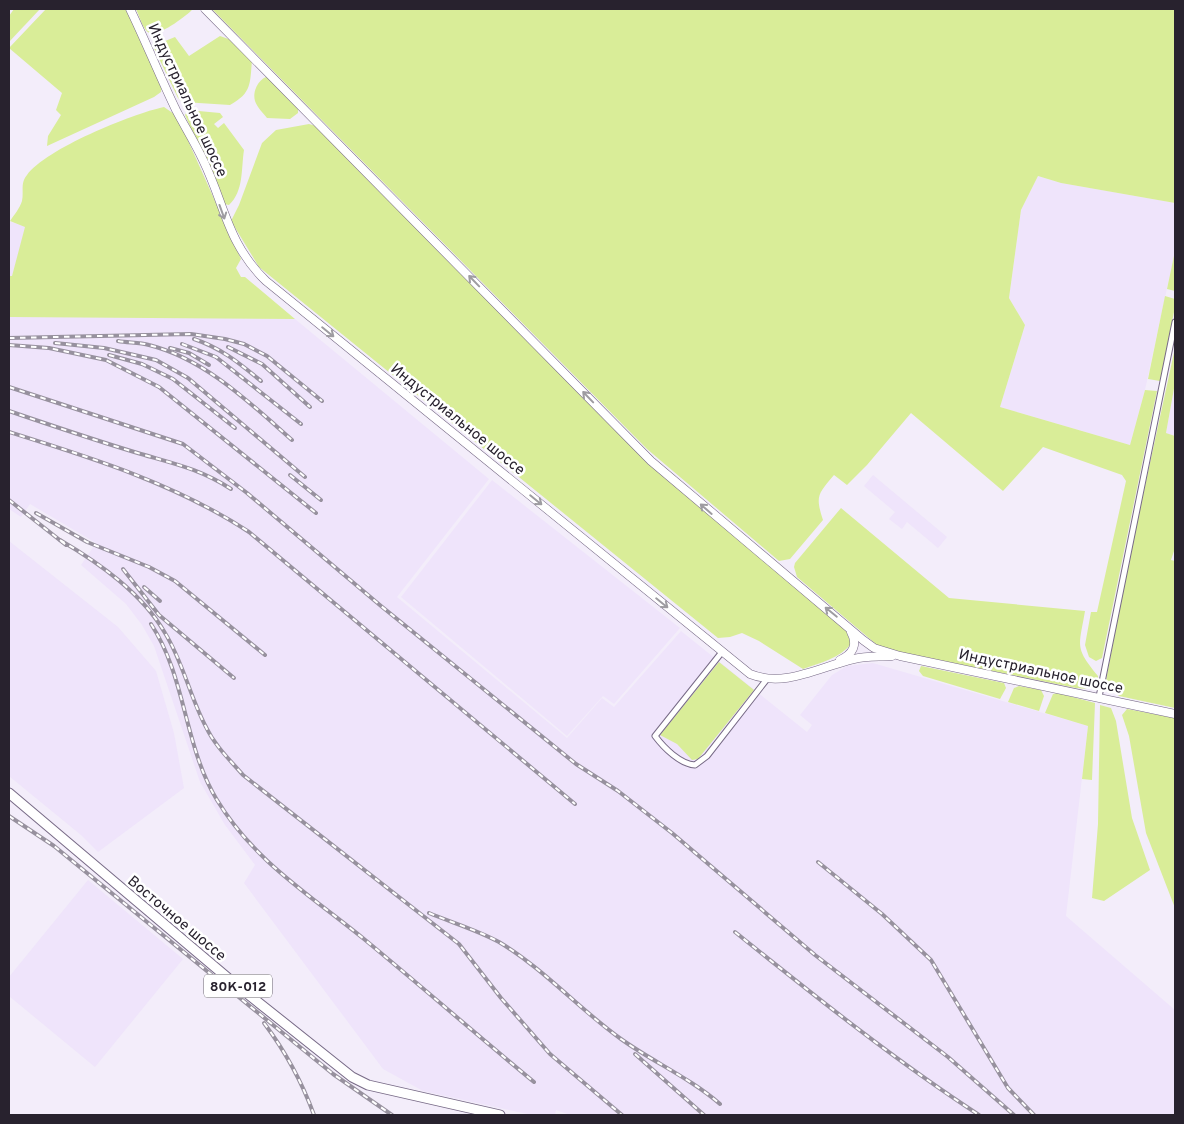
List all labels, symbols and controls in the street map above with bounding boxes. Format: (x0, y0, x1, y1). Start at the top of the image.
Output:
street label: Индустриальное шоссе (143, 21, 231, 181)
one-way arrow (218, 204, 227, 219)
one-way arrow (468, 275, 480, 287)
one-way arrow (321, 326, 334, 337)
street label: Индустриальное шоссе (386, 360, 528, 480)
one-way arrow (582, 391, 594, 403)
one-way arrow (529, 495, 542, 506)
one-way arrow (699, 503, 712, 514)
one-way arrow (655, 597, 668, 609)
one-way arrow (825, 607, 838, 618)
street label: Индустриальное шоссе (957, 646, 1125, 699)
street label: Восточное шоссе (123, 872, 229, 966)
road number: 80К-012 (204, 974, 272, 998)

